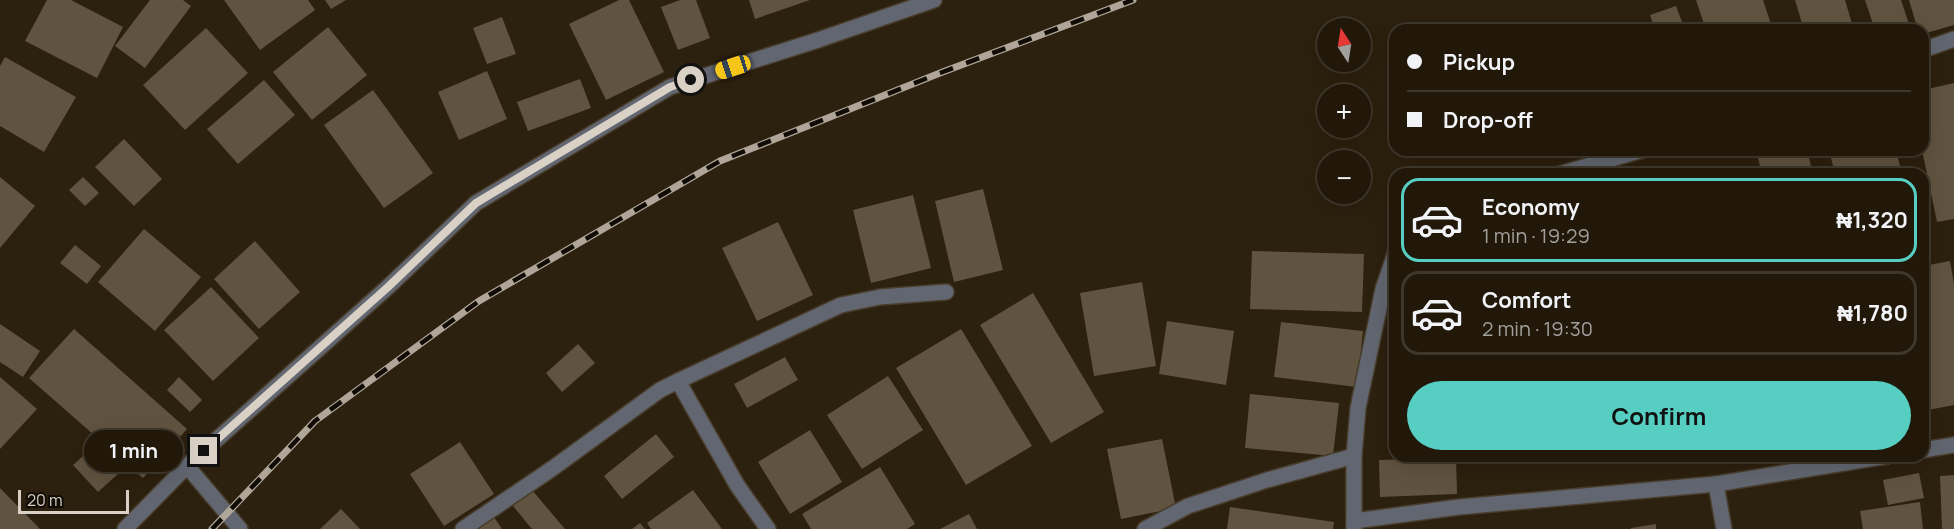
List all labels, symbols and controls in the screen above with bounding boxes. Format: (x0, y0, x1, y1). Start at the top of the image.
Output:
north arrow (1317, 18, 1371, 72)
map controls (1317, 18, 1371, 204)
text: Pickup (1443, 47, 1515, 77)
car (713, 53, 753, 81)
route start (677, 66, 704, 93)
button: + (1317, 84, 1371, 138)
text: Drop-off (1443, 105, 1533, 135)
button: − (1317, 150, 1371, 204)
text: Economy (1482, 192, 1580, 222)
icon: car (1410, 193, 1464, 247)
text: ₦1,320 (1836, 205, 1908, 235)
text: 1 min · 19:29 (1482, 222, 1590, 249)
text: Comfort (1482, 285, 1571, 315)
icon: car (1410, 286, 1464, 340)
text: ₦1,780 (1837, 298, 1908, 328)
text: 2 min · 19:30 (1482, 315, 1593, 342)
button: Confirm (1407, 381, 1911, 450)
callout: 1 min (84, 430, 183, 472)
text: 1 min (109, 437, 158, 464)
route end (190, 437, 217, 464)
scale bar (18, 487, 129, 514)
text: 20 m (27, 489, 63, 511)

